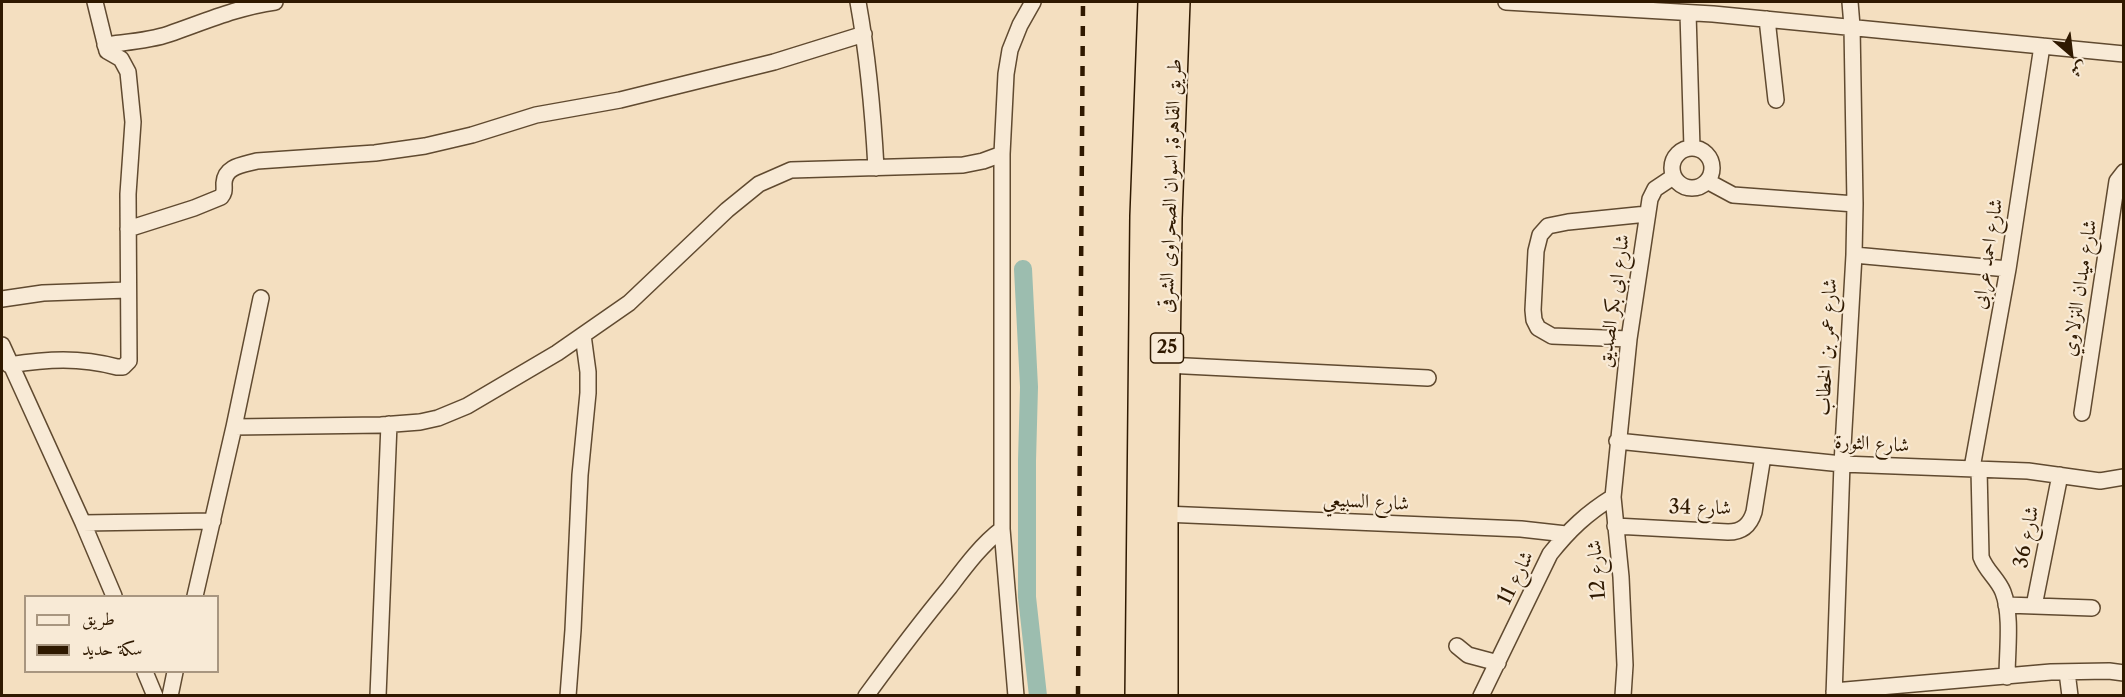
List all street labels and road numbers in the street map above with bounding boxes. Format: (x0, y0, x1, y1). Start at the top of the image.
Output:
street label: طريق القاهرة, اسوان الصحراوى الشرقى (1155, 58, 1187, 314)
street label: شارع احمد عرابى (1967, 197, 2009, 311)
street label: شارع ميدان النزلاوي (2057, 218, 2103, 358)
street label: شارع ابى بكر الصديق (1593, 233, 1635, 369)
street label: شارع عمر بن الخطاب (1811, 278, 1843, 416)
road number: 25 (1150, 333, 1184, 363)
street label: شارع الثورة (1834, 430, 1910, 458)
street label: شارع السبيعي (1322, 488, 1410, 516)
street label: شارع 34 (1668, 495, 1732, 521)
street label: شارع 36 (2009, 504, 2045, 570)
street label: شارع 12 (1582, 539, 1612, 601)
street label: شارع 11 (1493, 547, 1539, 609)

